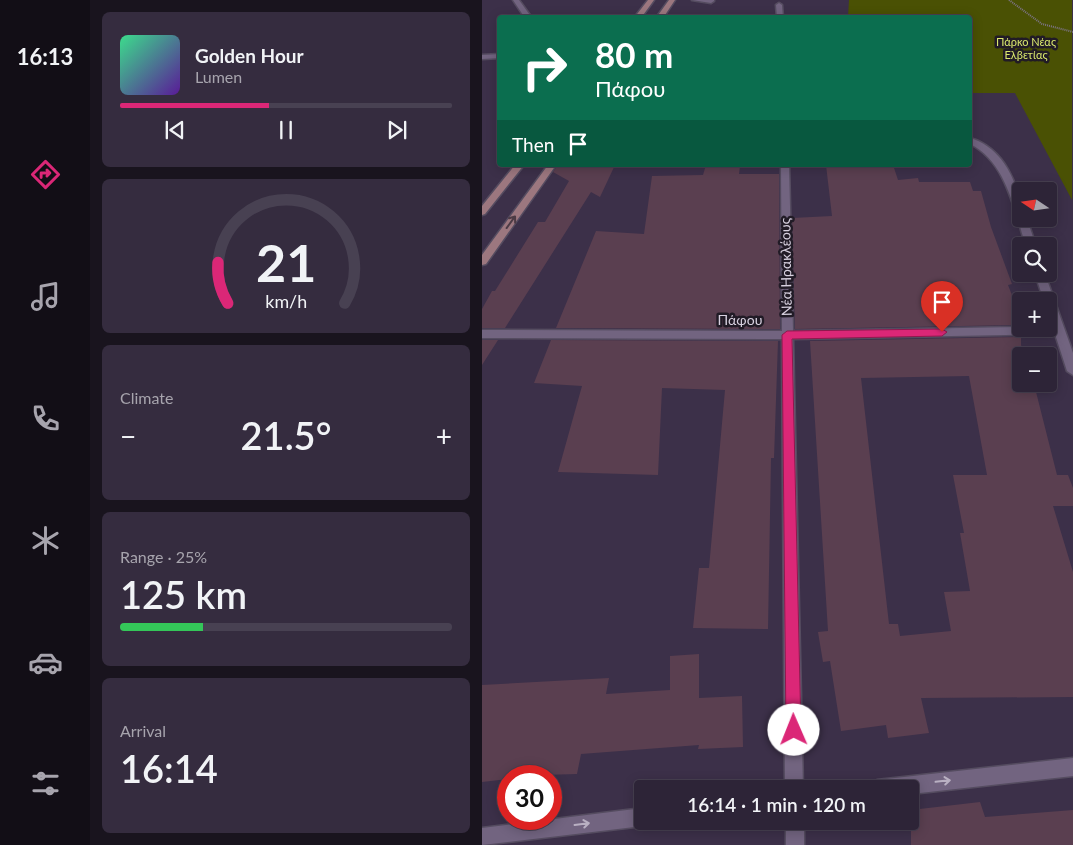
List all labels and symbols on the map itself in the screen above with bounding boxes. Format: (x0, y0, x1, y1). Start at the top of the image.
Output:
park label: Πάρκο Νέας Ελβετίας (996, 35, 1056, 61)
north arrow (1012, 182, 1057, 228)
one-way arrow (506, 216, 516, 230)
street label: Νέα Ηρακλέους (776, 217, 795, 316)
pin (921, 281, 963, 332)
street label: Πάφου (718, 311, 762, 328)
position arrow (767, 703, 819, 755)
speed limit sign: 30 (497, 765, 562, 830)
one-way arrow (935, 776, 951, 786)
one-way arrow (574, 819, 590, 829)

